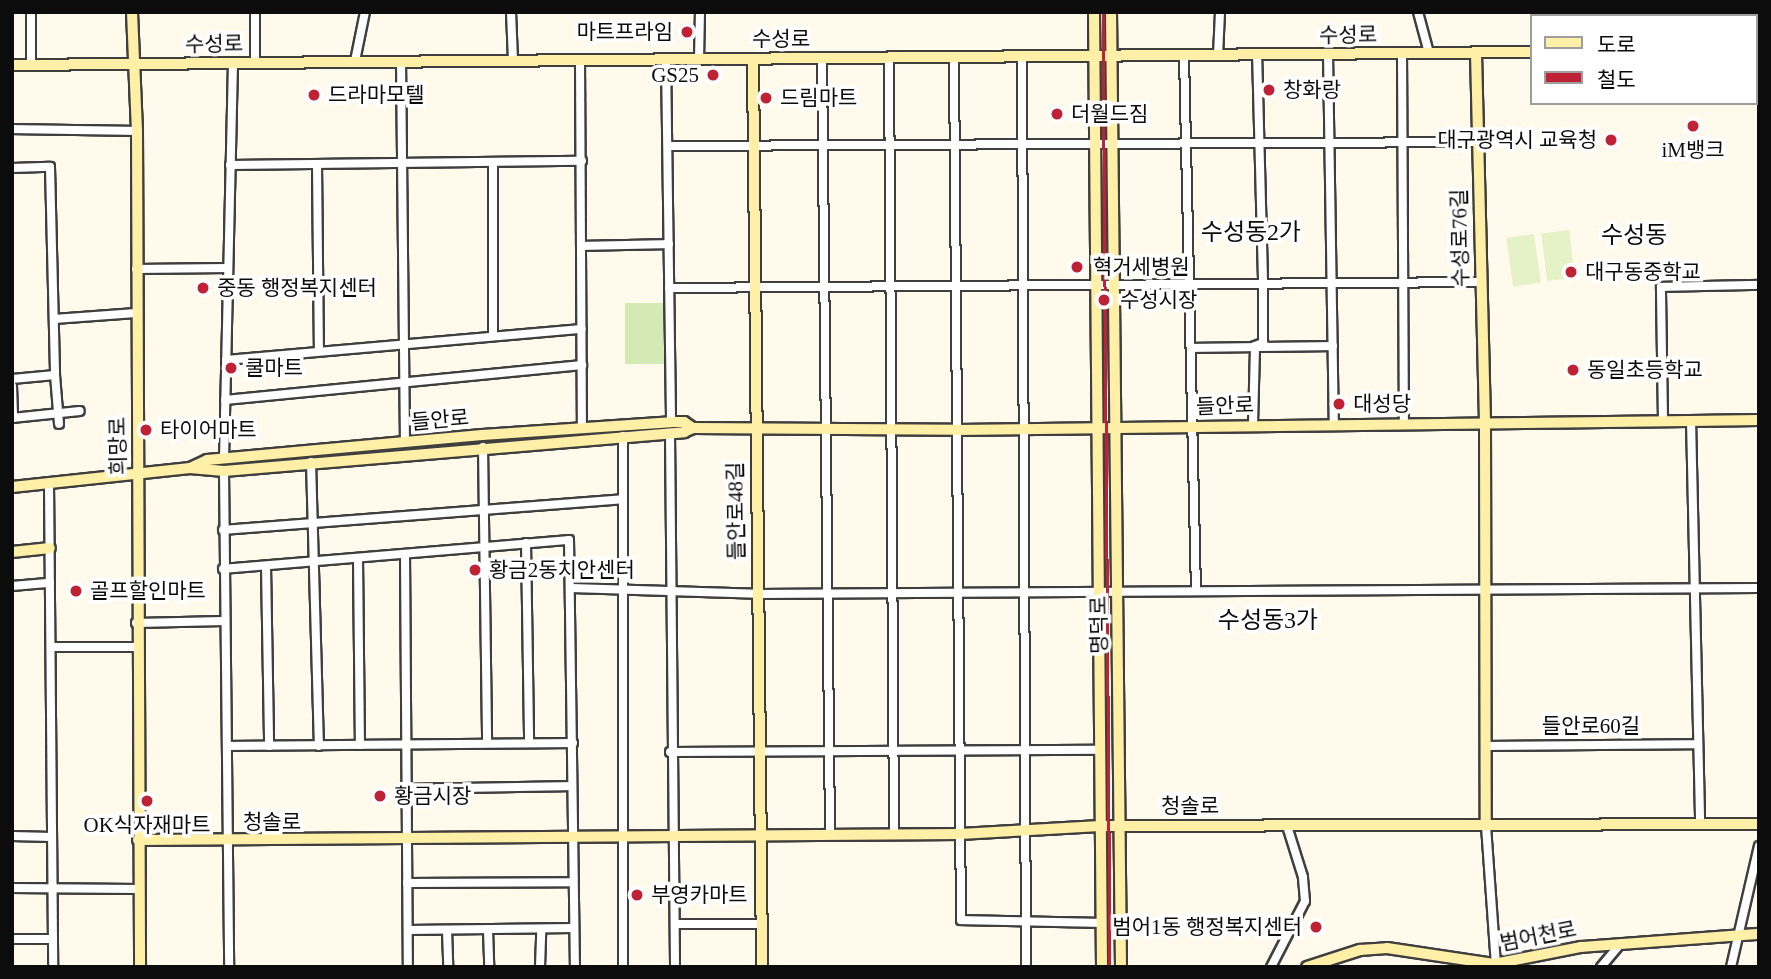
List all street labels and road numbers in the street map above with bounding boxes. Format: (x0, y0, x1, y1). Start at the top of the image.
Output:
street label: 수성로 (1319, 22, 1377, 48)
street label: 수성로 (752, 26, 810, 52)
street label: 수성로 (185, 31, 243, 57)
street label: 수성로76길 (1447, 189, 1473, 287)
street label: 들안로 (1196, 392, 1254, 420)
street label: 들안로 (410, 405, 470, 435)
street label: 희망로 (105, 417, 131, 475)
street label: 들안로48길 (723, 462, 749, 560)
street label: 명덕로 (1086, 596, 1112, 654)
street label: 들안로60길 (1542, 713, 1640, 739)
street label: 청솔로 (1161, 793, 1219, 819)
street label: 청솔로 (243, 809, 301, 835)
street label: 범어천로 (1498, 916, 1578, 956)

